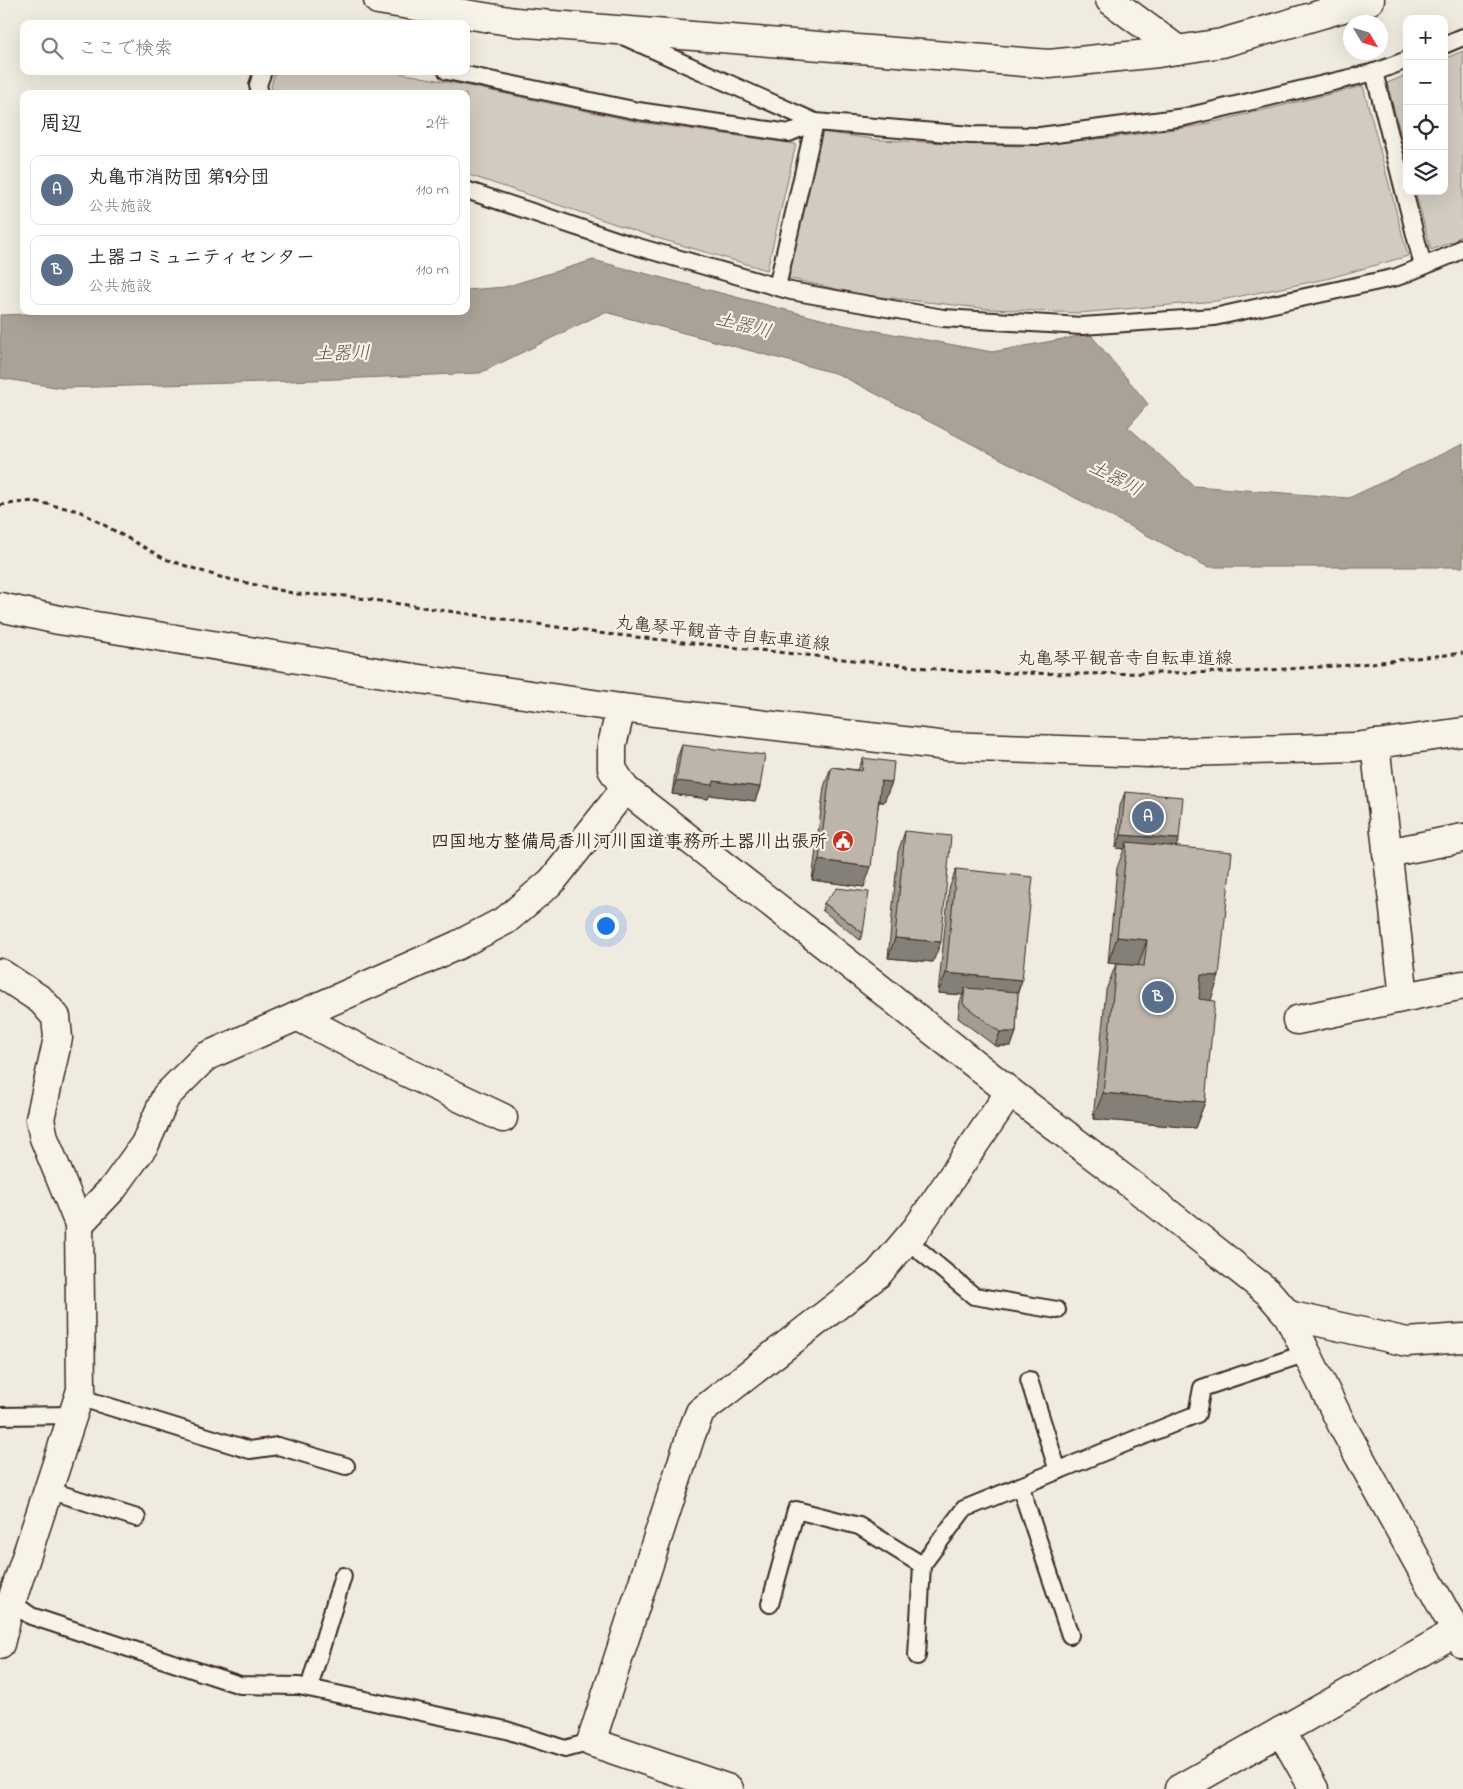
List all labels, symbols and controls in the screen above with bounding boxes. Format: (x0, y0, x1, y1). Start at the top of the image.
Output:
north arrow (1343, 15, 1388, 60)
map controls (1403, 15, 1448, 195)
button: + (1403, 15, 1448, 60)
search box (20, 20, 470, 75)
icon: search (38, 34, 66, 62)
text: ここで検索 (78, 36, 173, 63)
button: − (1403, 60, 1448, 105)
button: locate (1403, 105, 1448, 150)
text: 周辺 (40, 110, 82, 140)
text: 2件 (426, 112, 450, 136)
button: layers (1403, 150, 1448, 195)
text: 丸亀市消防団 第9分団 (88, 165, 269, 192)
text: A (52, 178, 62, 202)
text: 110 m (415, 178, 449, 202)
text: 公共施設 (88, 195, 152, 219)
text: 土器コミュニティセンター (88, 245, 315, 272)
text: B (52, 258, 62, 282)
text: 110 m (415, 258, 449, 282)
text: 公共施設 (88, 275, 152, 299)
water label: 土器川 (712, 306, 774, 346)
water label: 土器川 (313, 341, 371, 368)
water label: 土器川 (1083, 454, 1146, 504)
street label: 丸亀琴平観音寺自転車道線 (614, 611, 832, 659)
street label: 丸亀琴平観音寺自転車道線 (1017, 647, 1233, 673)
pin: A (1132, 798, 1164, 836)
public building icon: 四国地方整備局香川河川国道事務所土器川出張所 (831, 829, 855, 853)
place label: 四国地方整備局香川河川国道事務所土器川出張所 (431, 830, 827, 856)
your location (593, 913, 619, 939)
pin: B (1142, 978, 1174, 1016)

